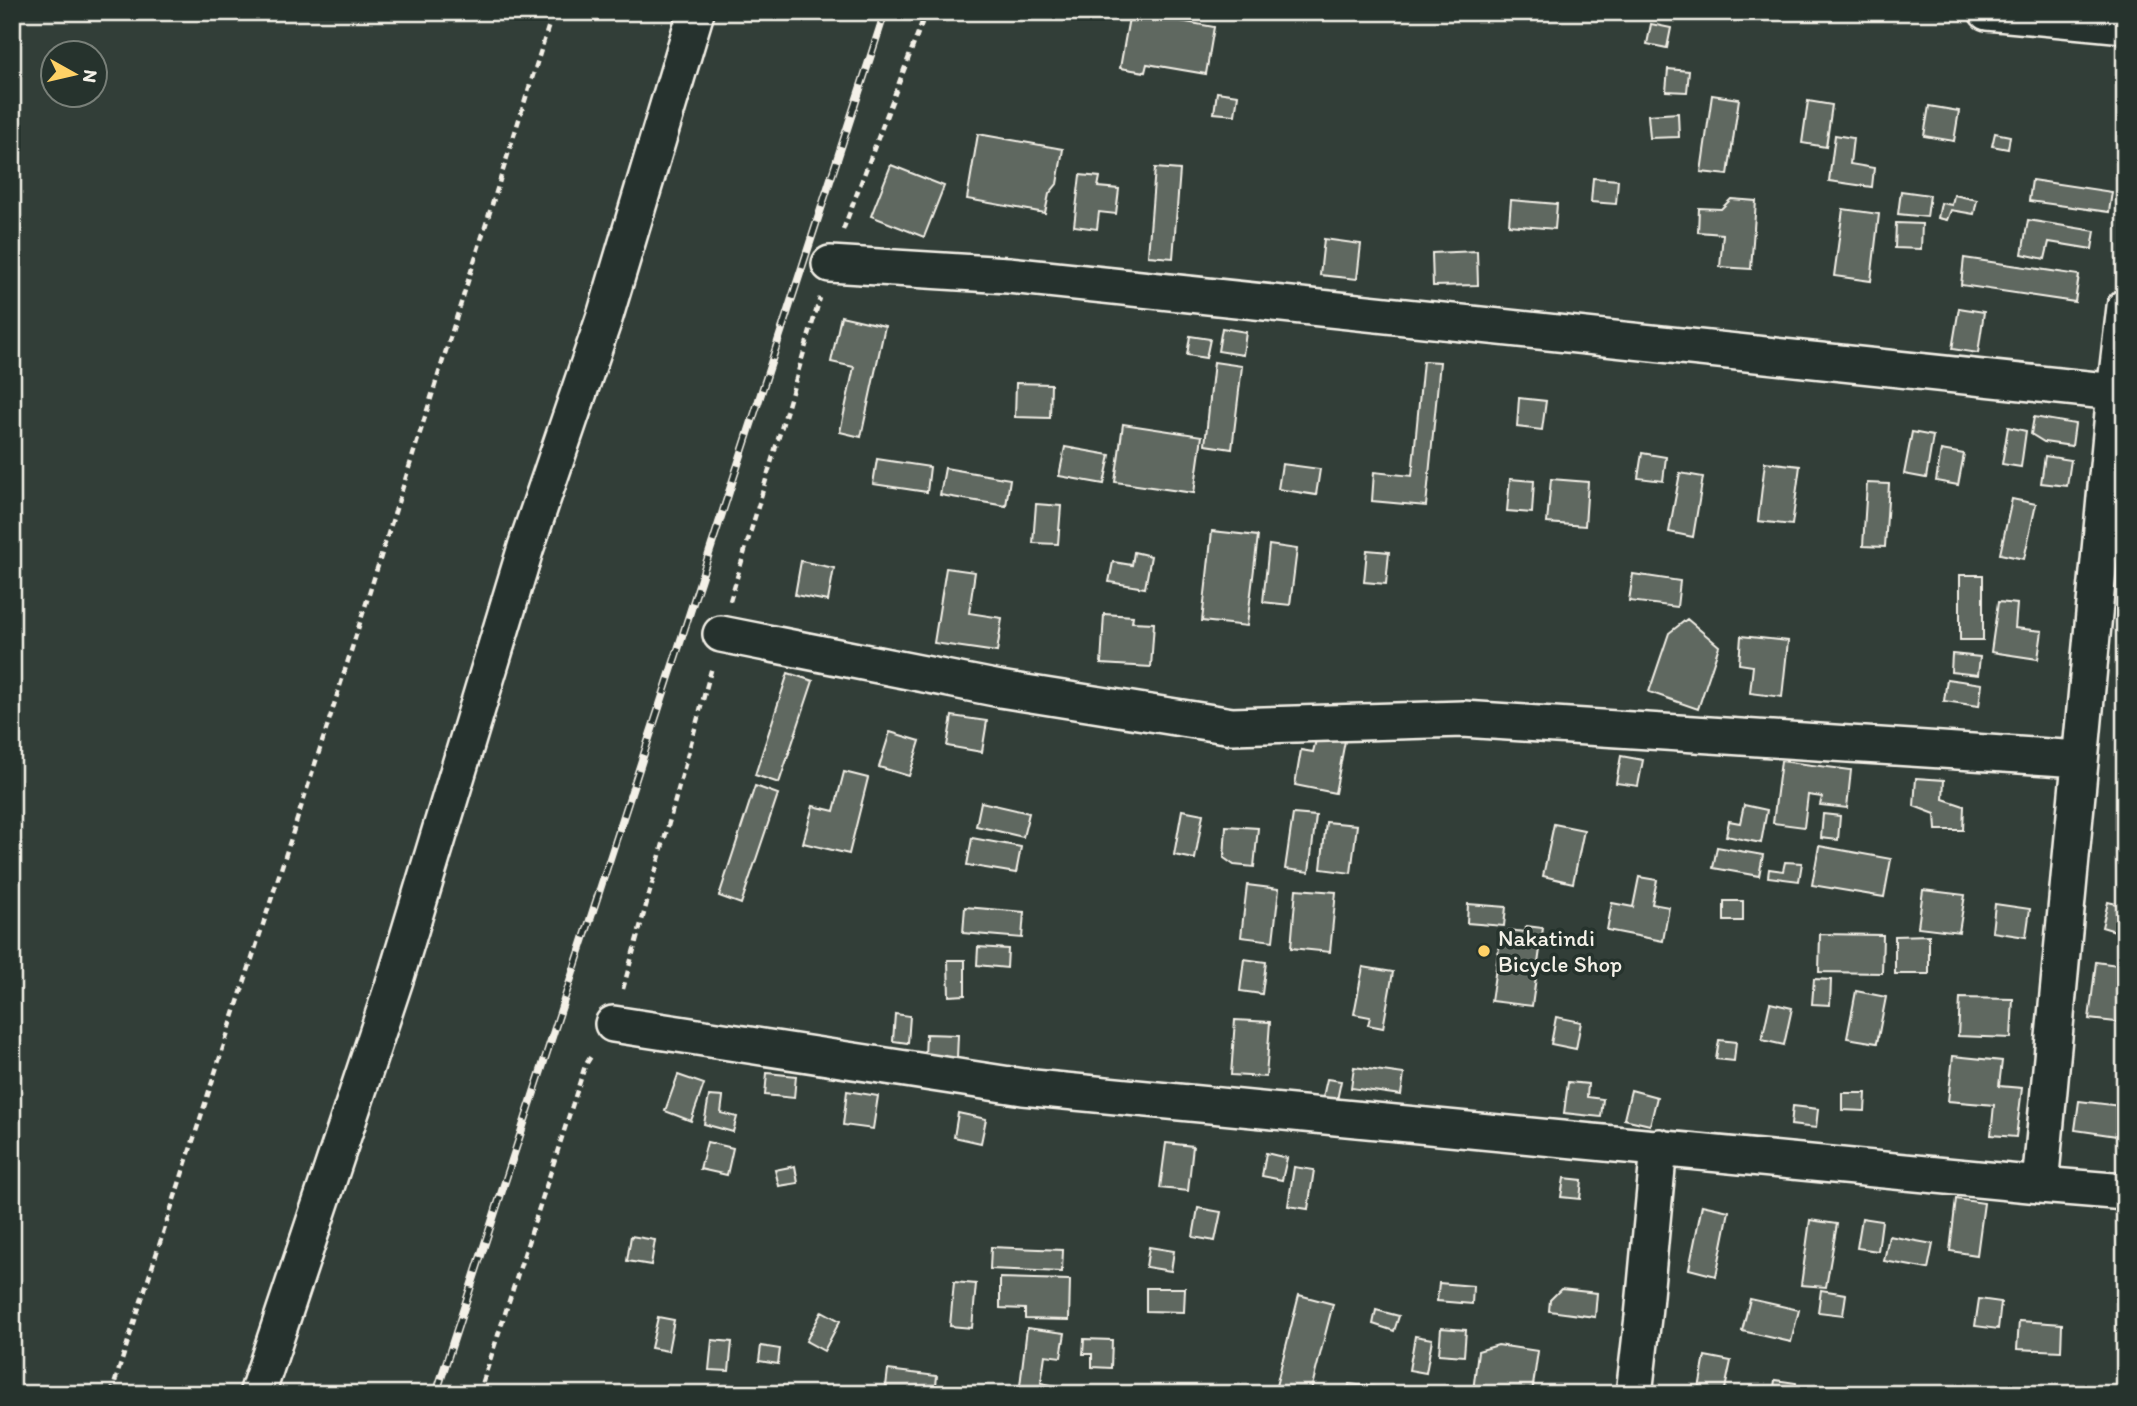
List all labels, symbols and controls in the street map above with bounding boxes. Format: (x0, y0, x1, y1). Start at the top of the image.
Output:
north arrow (38, 38, 108, 108)
text: N (78, 68, 103, 84)
place label: Nakatindi Bicycle Shop (1498, 924, 1622, 978)
marker: Nakatindi Bicycle Shop (1476, 943, 1492, 959)

